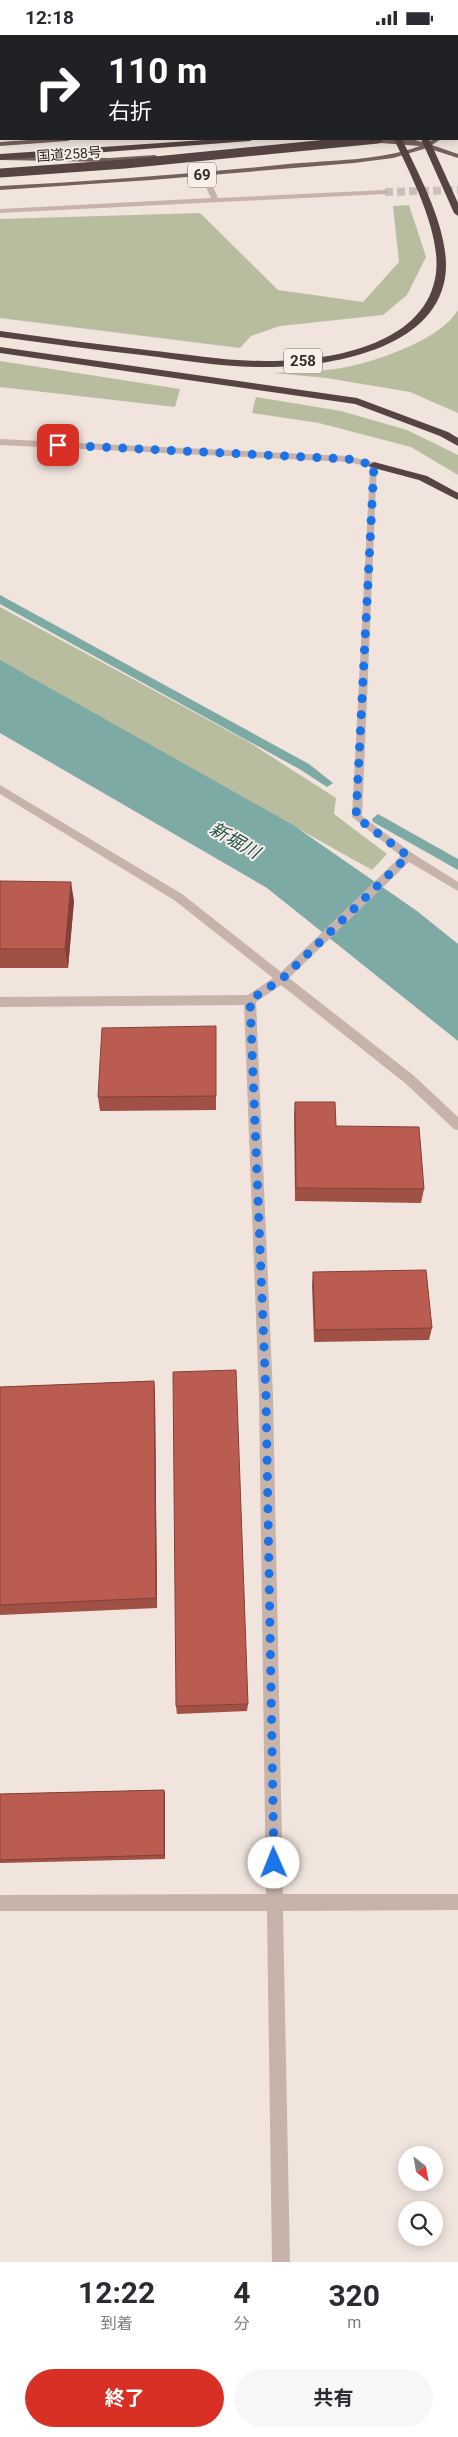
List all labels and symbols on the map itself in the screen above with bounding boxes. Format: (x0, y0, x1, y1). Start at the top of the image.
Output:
street label: 国道258号 (36, 144, 102, 164)
road number: 69 (188, 163, 216, 187)
road number: 258 (284, 349, 322, 373)
pin (37, 424, 79, 466)
water label: 新堀川 (206, 817, 265, 864)
position arrow (247, 1836, 299, 1888)
north arrow (398, 2146, 442, 2191)

